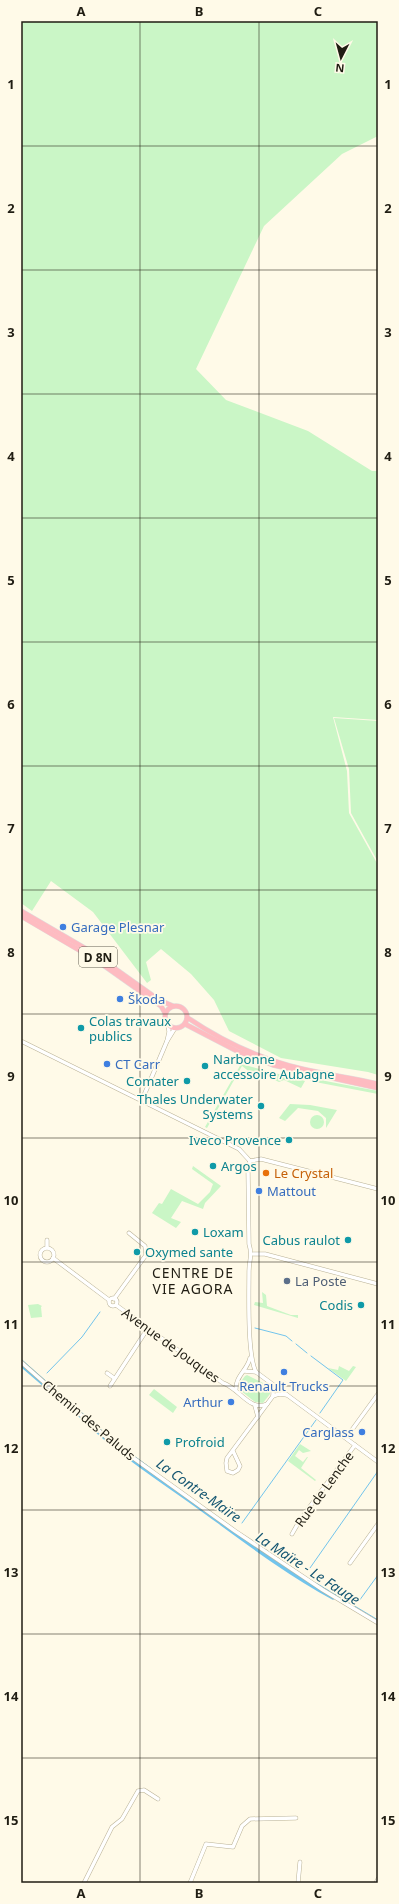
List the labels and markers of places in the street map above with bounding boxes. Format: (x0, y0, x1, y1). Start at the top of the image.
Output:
place label: Garage Plesnar (71, 918, 165, 936)
marker: Garage Plesnar (58, 922, 68, 932)
place label: Škoda (128, 990, 165, 1008)
marker: Škoda (115, 994, 125, 1004)
place label: Colas travaux publics (89, 1012, 171, 1045)
marker: Colas travaux publics (76, 1023, 86, 1033)
place label: Narbonne accessoire Aubagne (213, 1050, 335, 1083)
place label: CT Carr (115, 1055, 161, 1073)
marker: CT Carr (102, 1059, 112, 1069)
marker: Narbonne accessoire Aubagne (200, 1061, 210, 1071)
place label: Comater (126, 1072, 180, 1090)
marker: Comater (182, 1076, 192, 1086)
place label: Thales Underwater Systems (137, 1090, 254, 1123)
marker: Thales Underwater Systems (256, 1101, 266, 1111)
place label: Iveco Provence (189, 1131, 281, 1149)
marker: Iveco Provence (284, 1135, 294, 1145)
place label: Argos (221, 1157, 257, 1175)
marker: Argos (208, 1161, 218, 1171)
place label: Le Crystal (274, 1164, 333, 1182)
marker: Le Crystal (261, 1168, 271, 1178)
place label: Mattout (267, 1182, 316, 1200)
marker: Mattout (254, 1186, 264, 1196)
place label: Loxam (203, 1223, 244, 1241)
marker: Loxam (190, 1227, 200, 1237)
place label: Cabus raulot (263, 1231, 340, 1249)
marker: Cabus raulot (343, 1235, 353, 1245)
place label: Oxymed sante (145, 1243, 233, 1261)
marker: Oxymed sante (132, 1247, 142, 1257)
place label: La Poste (295, 1272, 346, 1290)
marker: La Poste (282, 1276, 292, 1286)
place label: Codis (319, 1296, 353, 1314)
marker: Codis (356, 1300, 366, 1310)
marker: Renault Trucks (279, 1367, 289, 1377)
place label: Renault Trucks (239, 1377, 329, 1395)
place label: Arthur (183, 1393, 224, 1411)
marker: Arthur (226, 1397, 236, 1407)
place label: Carglass (302, 1423, 354, 1441)
marker: Carglass (357, 1427, 367, 1437)
place label: Profroid (175, 1433, 225, 1451)
marker: Profroid (162, 1437, 172, 1447)

